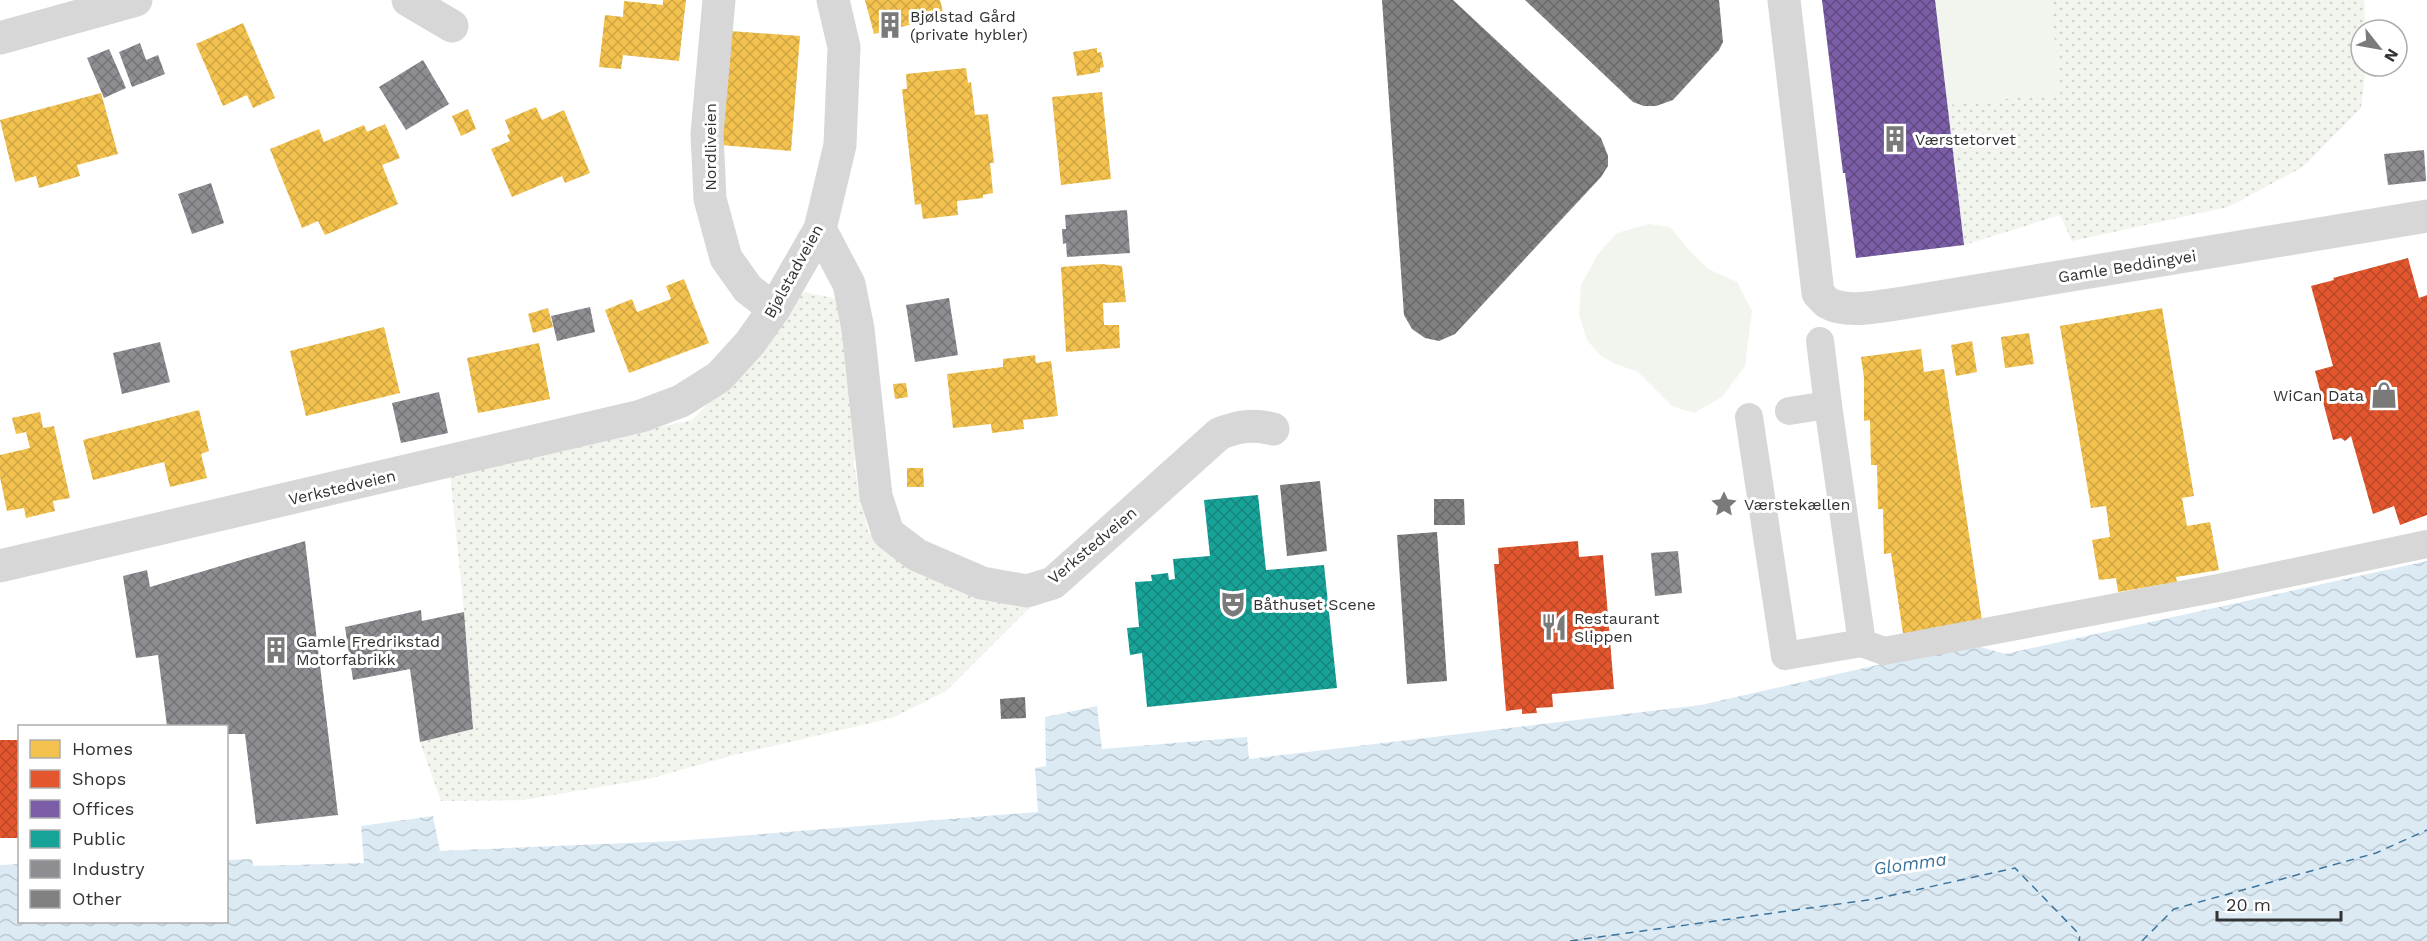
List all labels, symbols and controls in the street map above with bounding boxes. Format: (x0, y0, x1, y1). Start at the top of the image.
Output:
place label: Bjølstad Gård (private hybler) (910, 7, 1028, 44)
building icon: Bjølstad Gård (private hybler) (875, 10, 905, 40)
north arrow (2349, 18, 2409, 78)
text: N (2380, 45, 2403, 65)
street label: Nordliveien (701, 103, 720, 191)
building icon: Værstetorvet (1880, 124, 1910, 154)
place label: Værstetorvet (1915, 130, 2016, 149)
street label: Bjølstadveien (760, 221, 827, 321)
street label: Gamle Beddingvei (2057, 246, 2198, 287)
shop icon: WiCan Data (2369, 380, 2399, 410)
place label: WiCan Data (2273, 386, 2364, 405)
street label: Verkstedveien (287, 466, 398, 509)
place icon: Værstekællen (1709, 489, 1739, 519)
place label: Værstekællen (1744, 495, 1850, 514)
street label: Verkstedveien (1044, 503, 1140, 588)
theatre icon: Båthuset Scene (1218, 589, 1248, 619)
place label: Båthuset Scene (1253, 595, 1376, 614)
place label: Restaurant Slippen (1574, 609, 1660, 646)
restaurant icon: Restaurant Slippen (1539, 612, 1569, 642)
place label: Gamle Fredrikstad Motorfabrikk (296, 632, 440, 669)
building icon: Gamle Fredrikstad Motorfabrikk (261, 635, 291, 665)
legend (18, 725, 228, 923)
text: Homes (72, 738, 133, 759)
text: Shops (72, 768, 126, 789)
text: Offices (72, 798, 134, 819)
text: Public (72, 828, 126, 849)
water label: Glomma (1872, 848, 1948, 879)
text: Industry (72, 858, 145, 879)
scale bar (2217, 884, 2342, 922)
text: Other (72, 888, 122, 909)
text: 20 m (2226, 894, 2271, 915)

